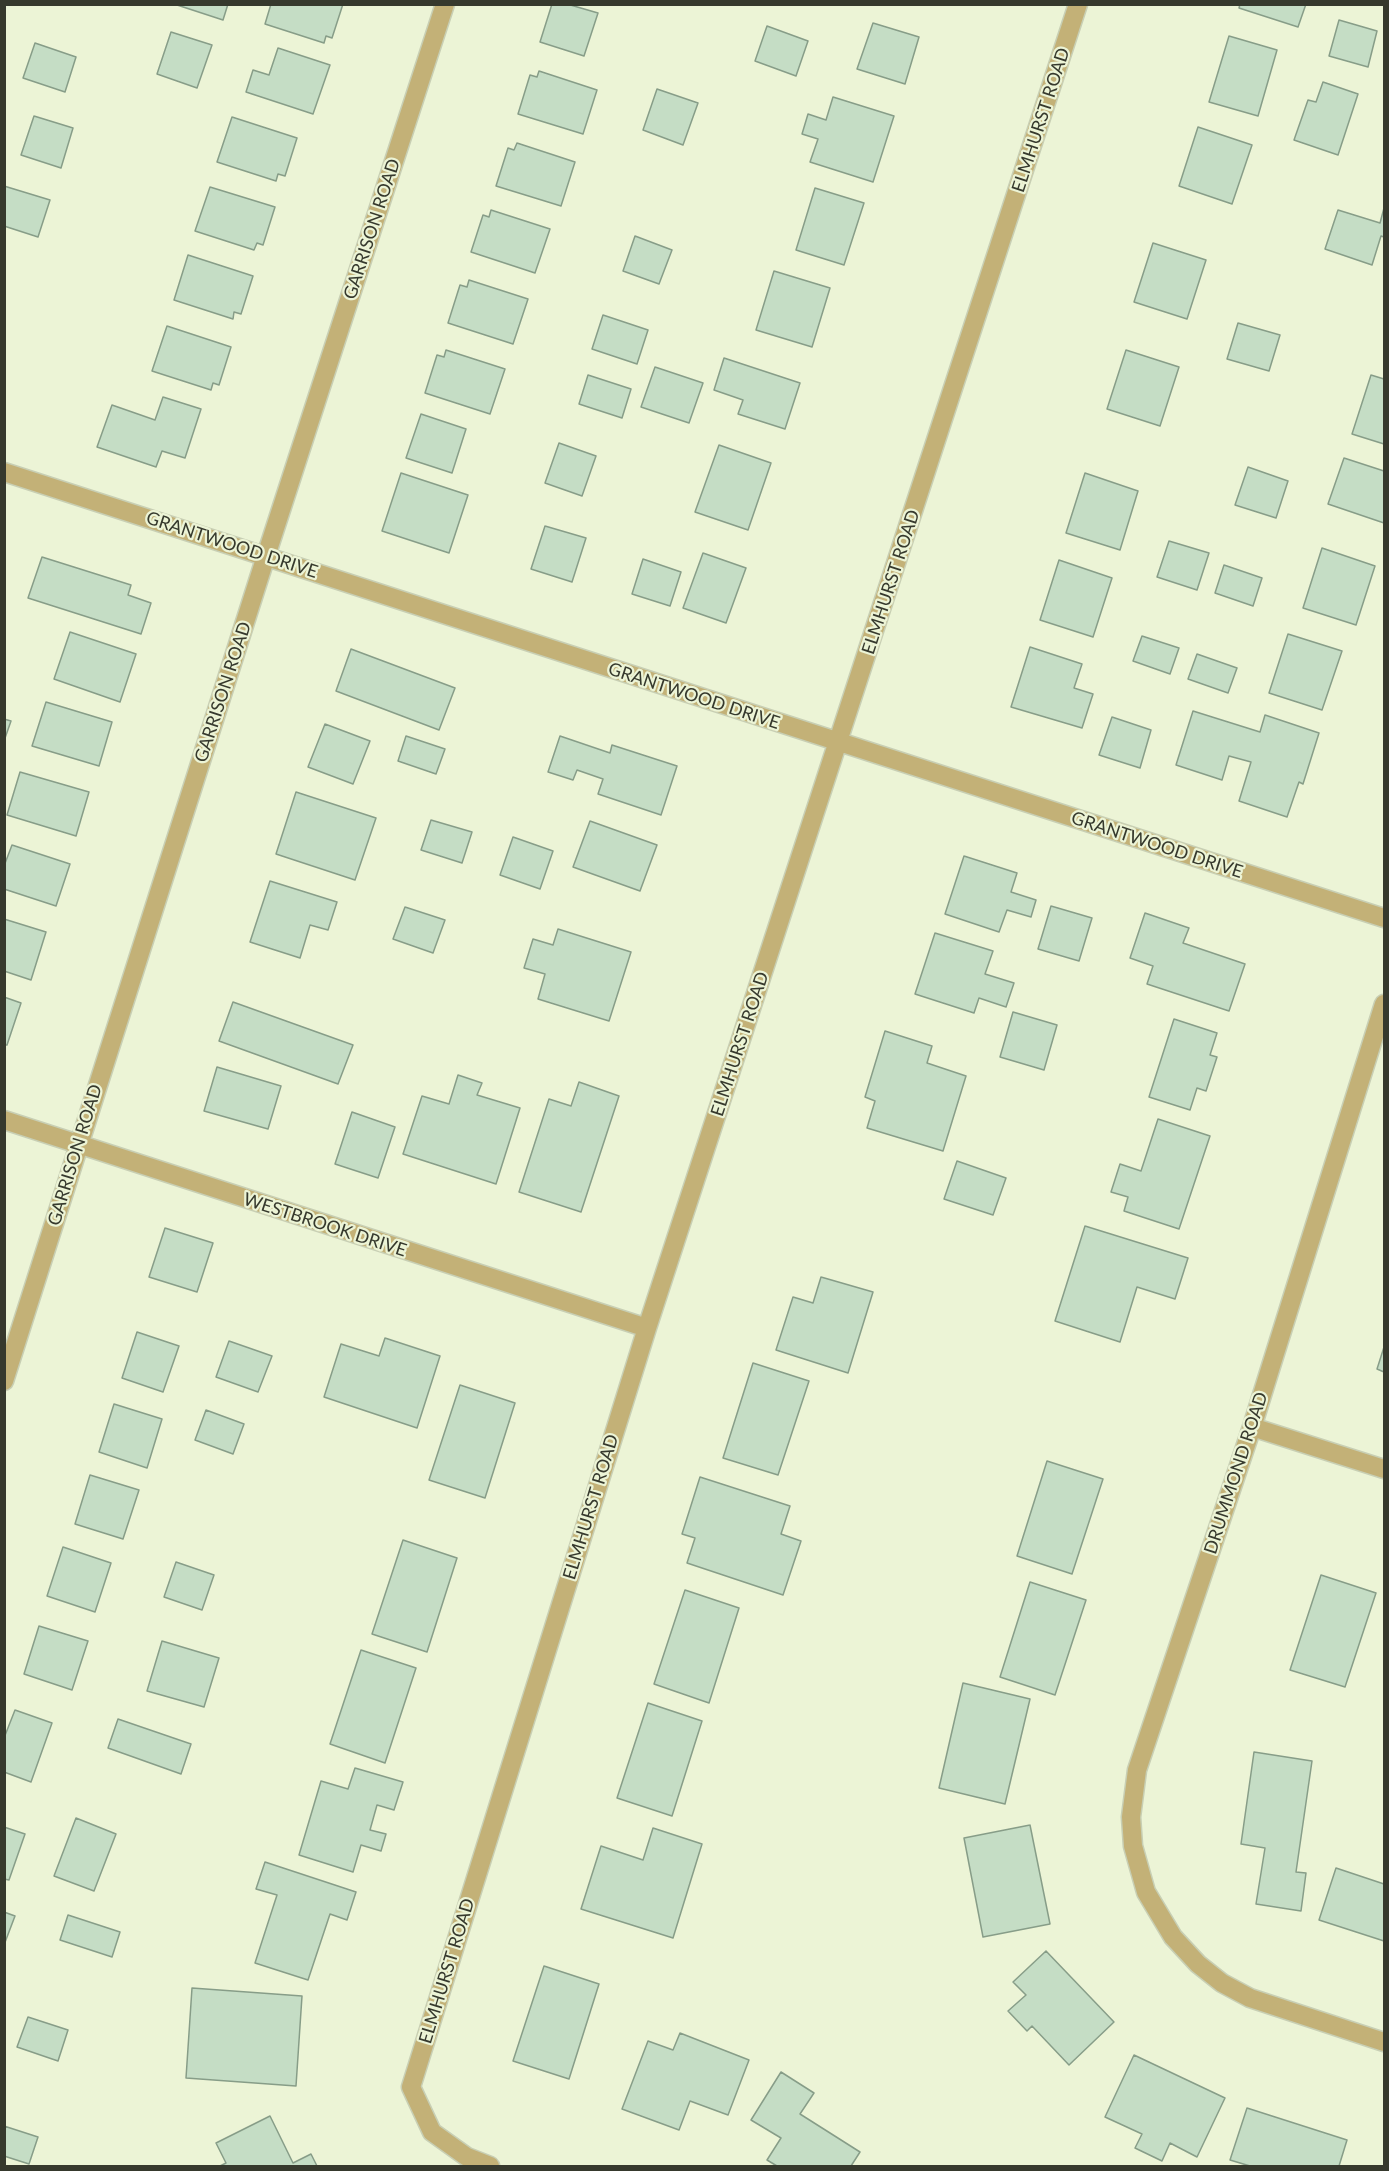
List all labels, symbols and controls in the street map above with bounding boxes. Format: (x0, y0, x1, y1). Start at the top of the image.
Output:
street label: ELMHURST ROAD (1007, 45, 1075, 195)
street label: GARRISON ROAD (339, 156, 405, 302)
street label: GRANTWOOD DRIVE (143, 507, 321, 583)
street label: ELMHURST ROAD (857, 507, 925, 657)
street label: GARRISON ROAD (190, 619, 256, 765)
street label: GRANTWOOD DRIVE (605, 658, 783, 734)
street label: GRANTWOOD DRIVE (1068, 807, 1246, 883)
street label: ELMHURST ROAD (706, 969, 774, 1119)
street label: GARRISON ROAD (43, 1082, 107, 1228)
street label: WESTBROOK DRIVE (241, 1188, 409, 1262)
street label: DRUMMOND ROAD (1200, 1389, 1272, 1557)
street label: ELMHURST ROAD (559, 1432, 623, 1582)
street label: ELMHURST ROAD (415, 1896, 479, 2046)

